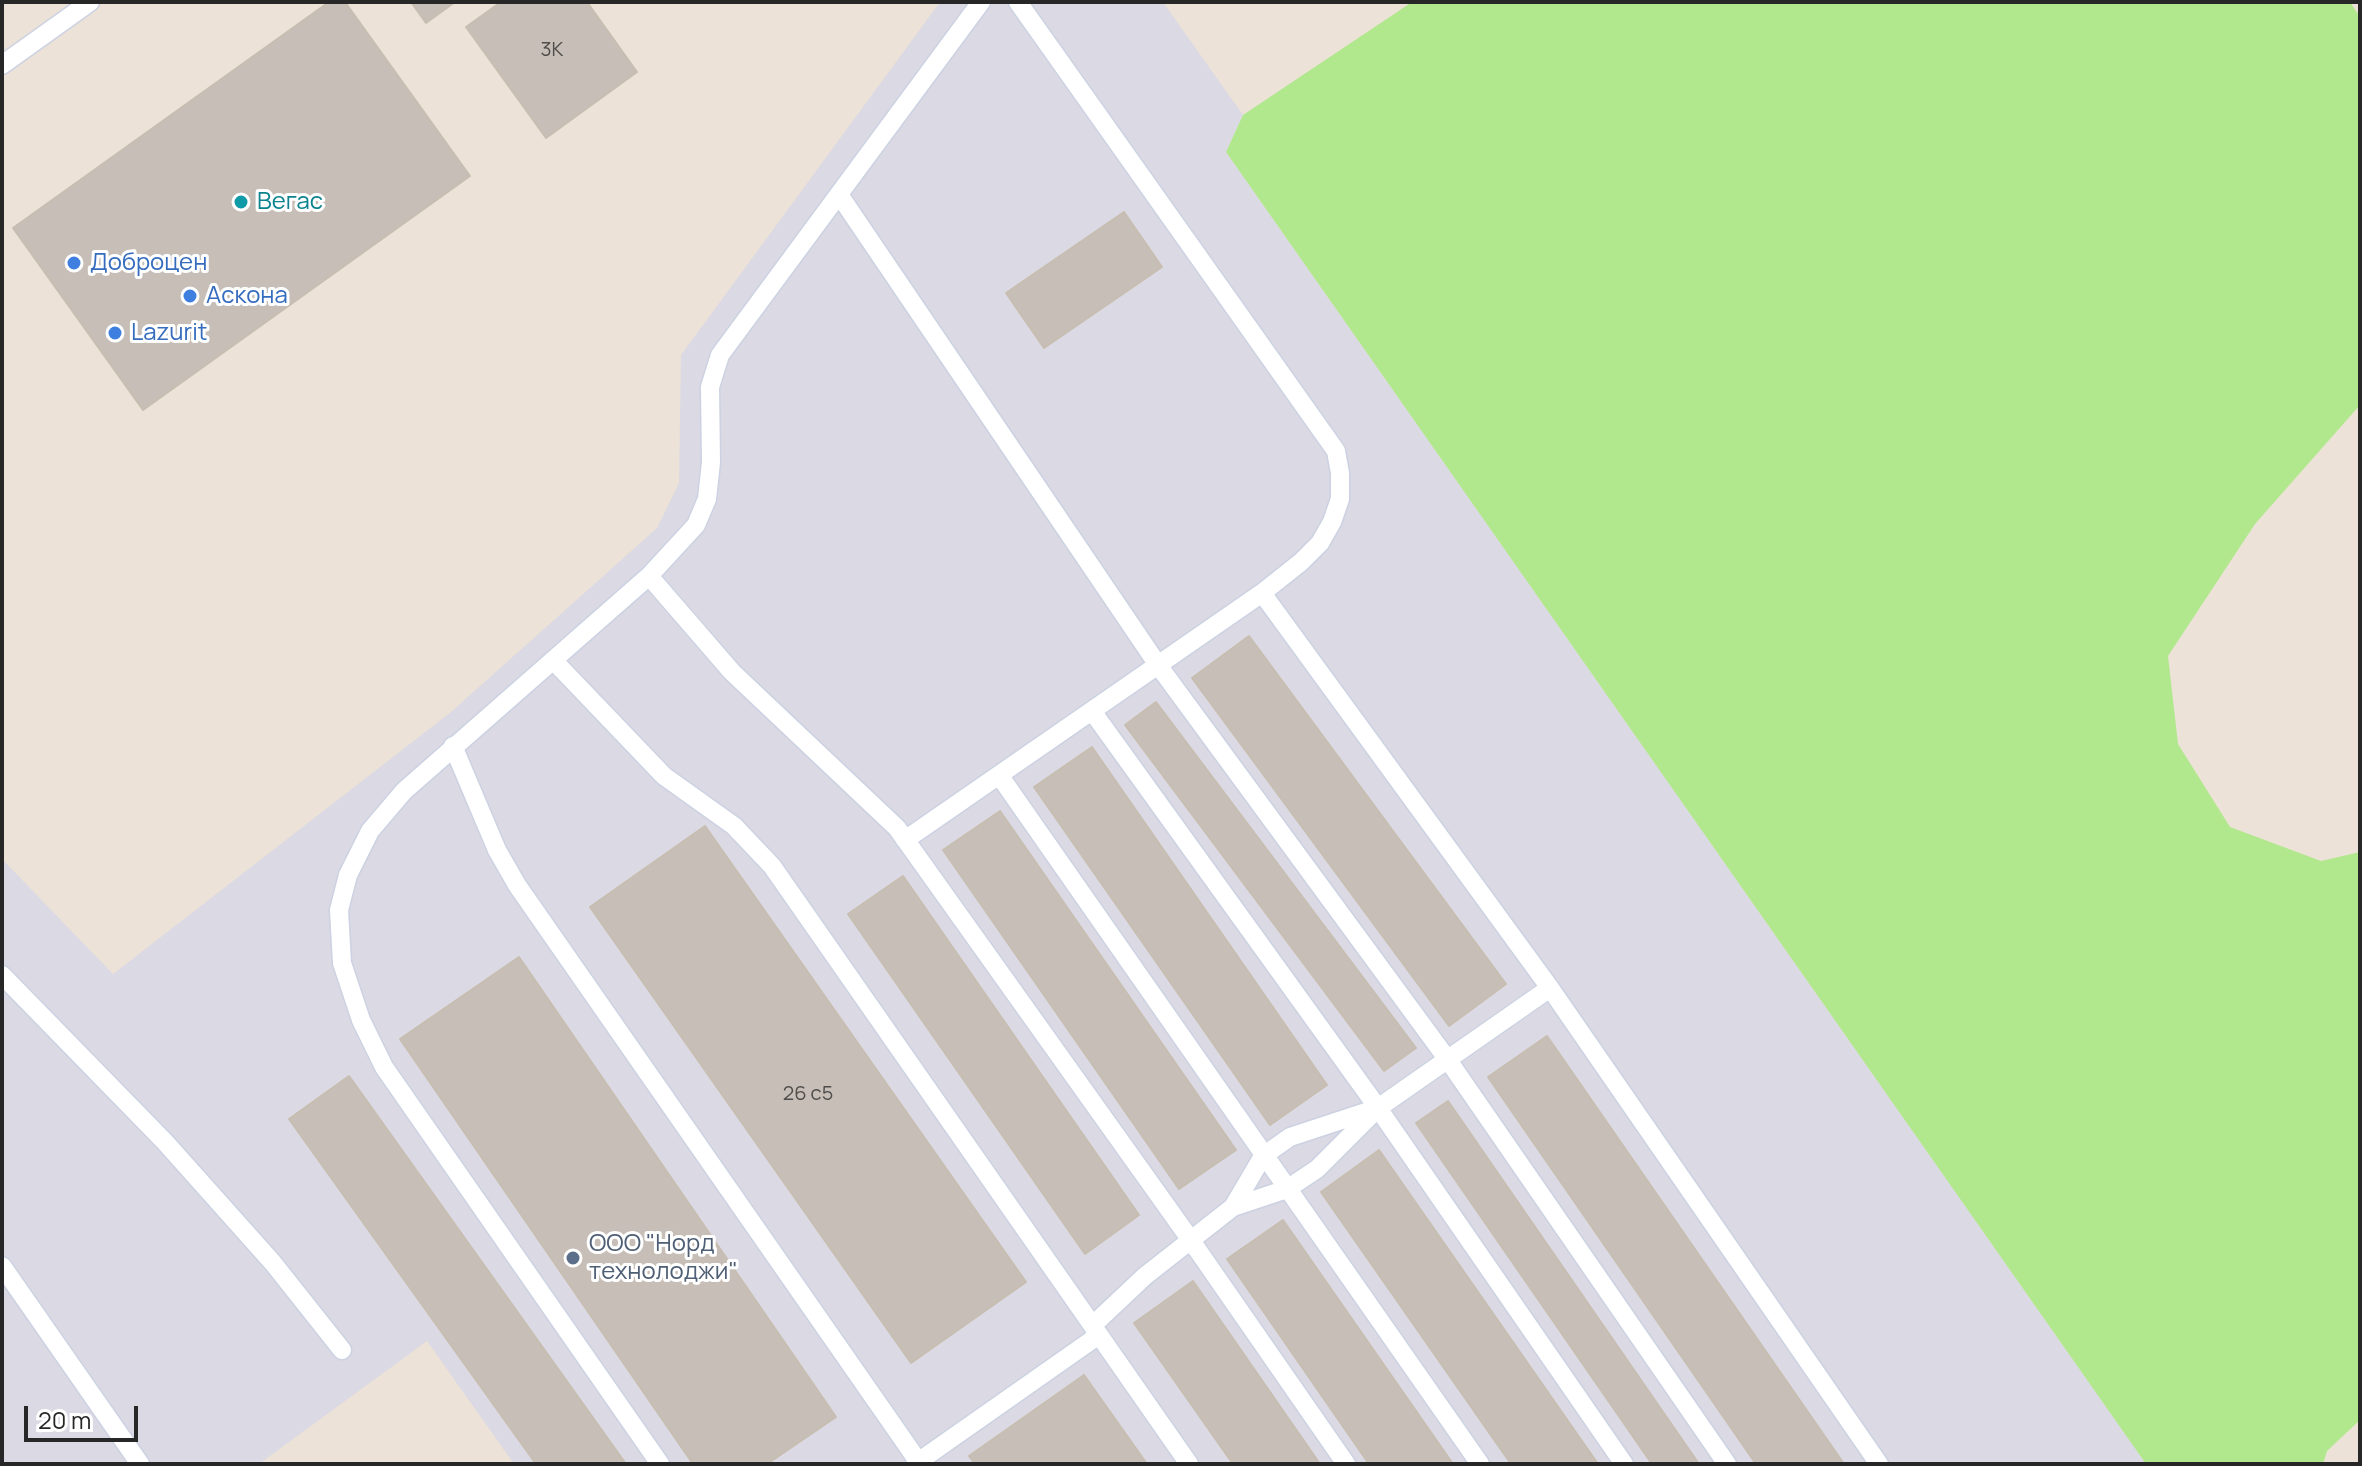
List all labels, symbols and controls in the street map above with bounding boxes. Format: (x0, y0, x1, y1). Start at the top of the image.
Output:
house number: 3К (541, 38, 563, 62)
place label: Вегас (257, 188, 323, 216)
marker: Вегас (232, 193, 250, 211)
place label: Доброцен (90, 249, 207, 277)
marker: Доброцен (65, 254, 83, 272)
place label: Аскона (206, 282, 288, 310)
marker: Аскона (181, 287, 199, 305)
place label: Lazurit (131, 319, 207, 347)
marker: Lazurit (106, 324, 124, 342)
house number: 26 с5 (783, 1082, 833, 1106)
place label: ООО "Норд технолоджи" (589, 1230, 738, 1286)
marker: ООО "Норд технолоджи" (564, 1249, 582, 1267)
scale bar (28, 1390, 142, 1440)
text: 20 m (38, 1403, 91, 1436)

